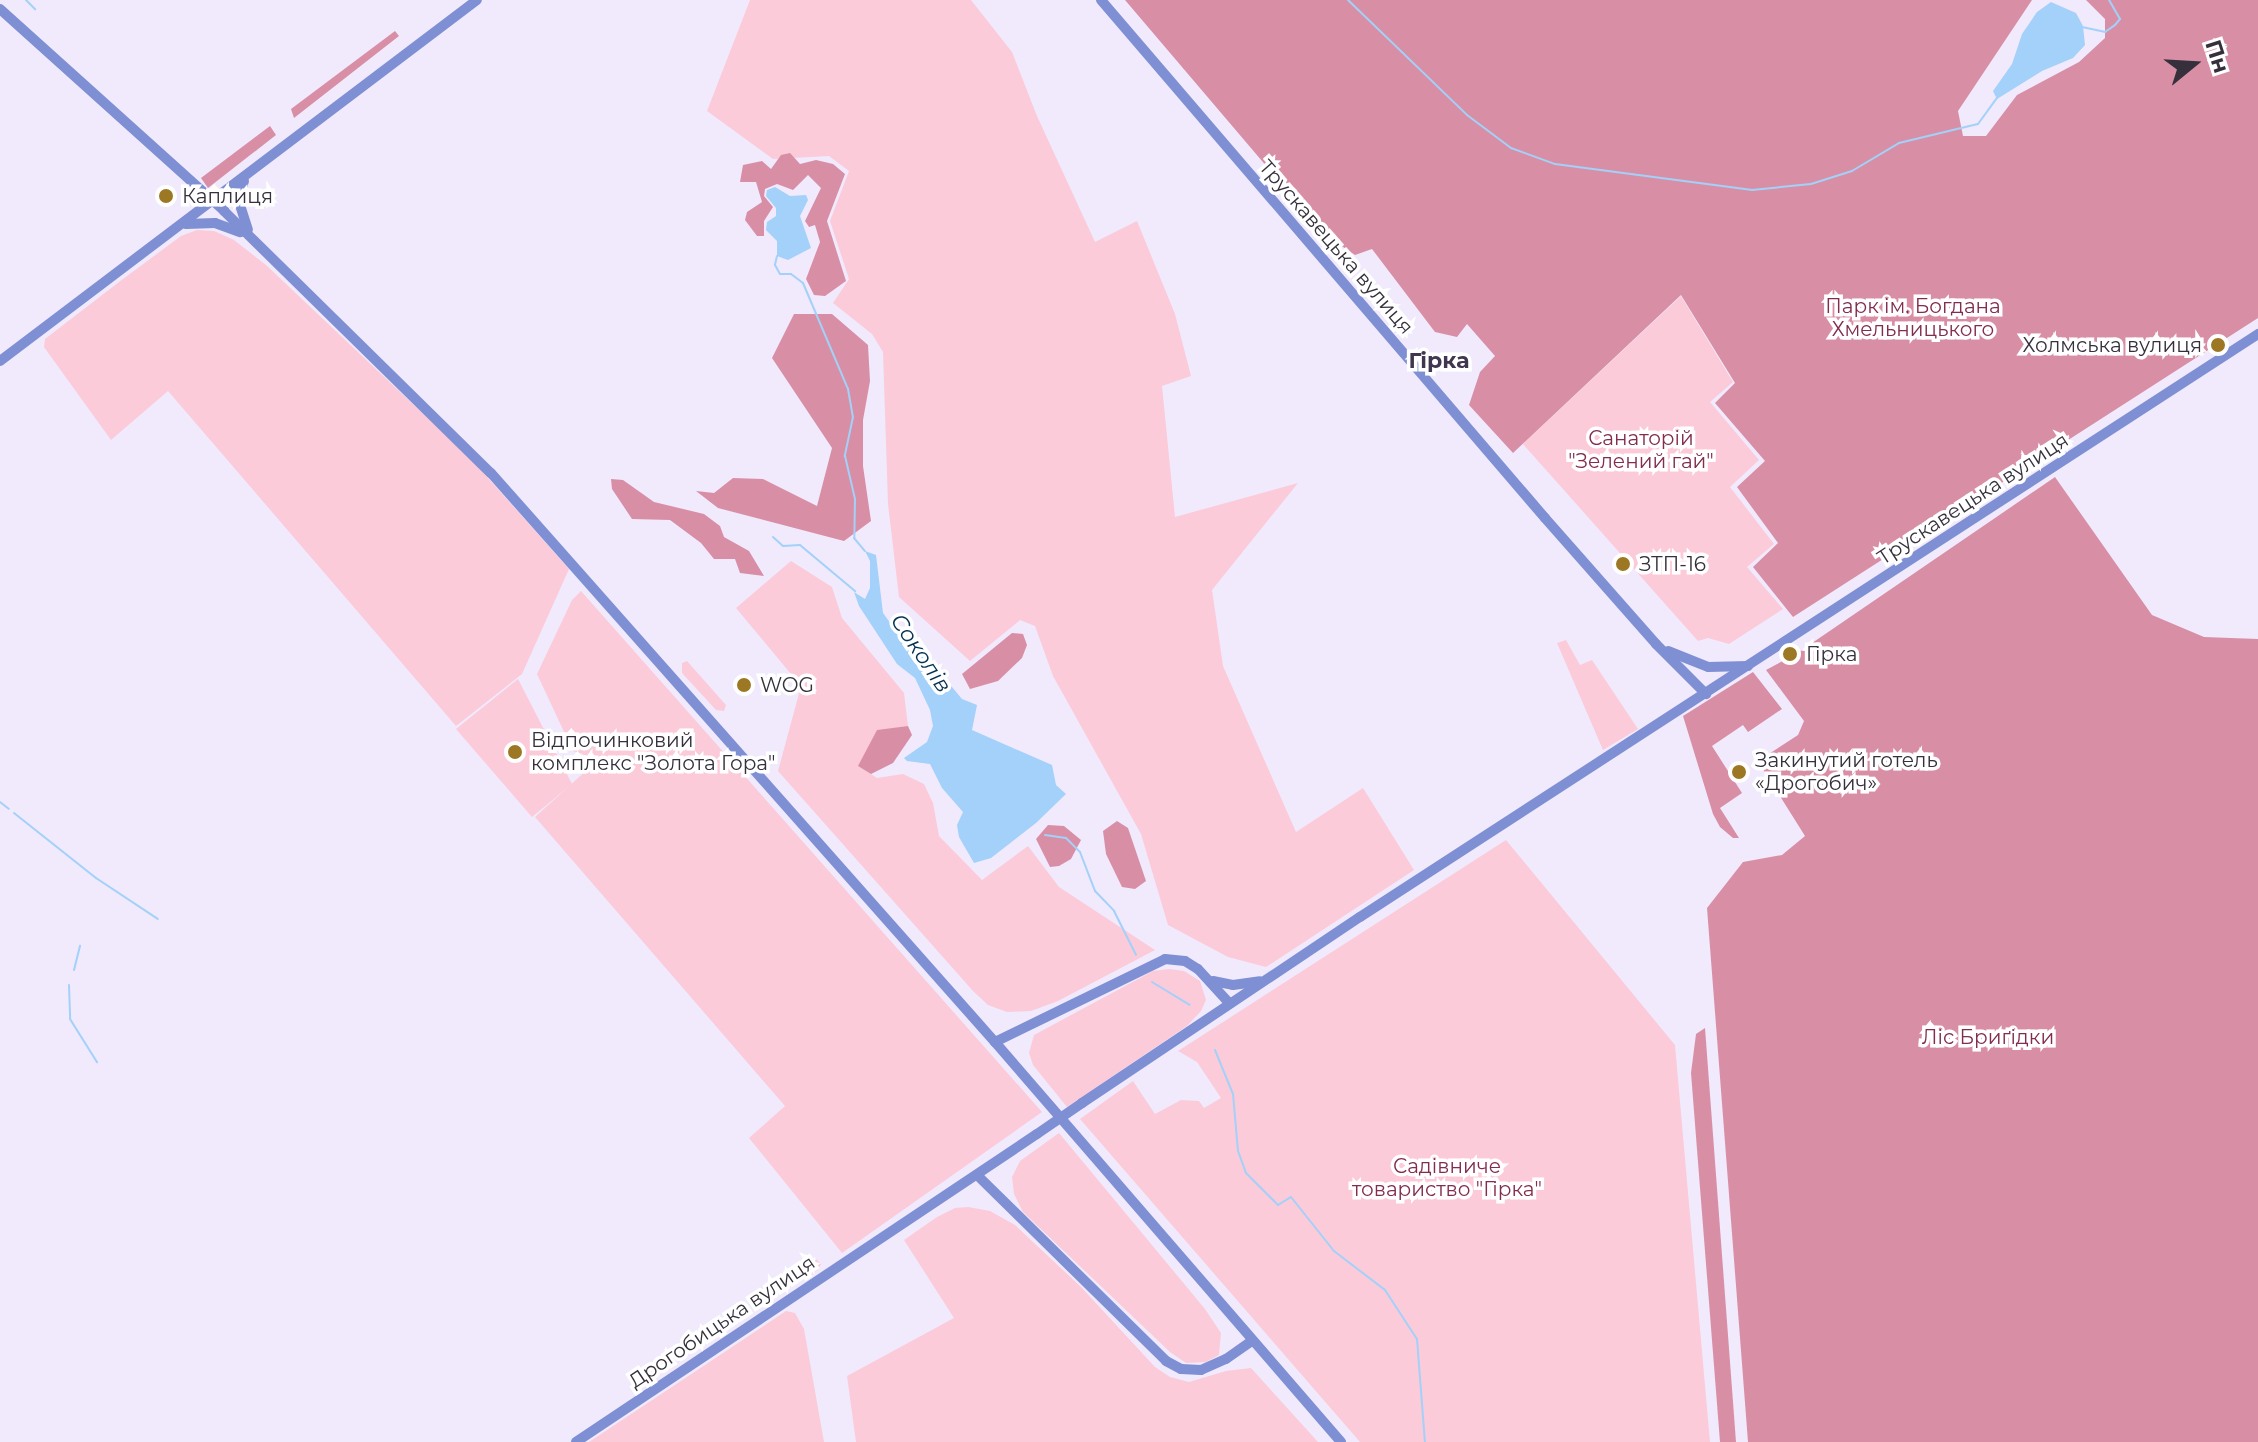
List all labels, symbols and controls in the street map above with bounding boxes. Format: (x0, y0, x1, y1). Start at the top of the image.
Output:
north arrow (2154, 24, 2234, 104)
text: Пн (2199, 36, 2235, 76)
street label: Трускавецька вулиця (1254, 155, 1418, 339)
place label: Каплиця (182, 184, 273, 208)
marker: Каплиця (157, 187, 175, 205)
park label: Парк ім. Богдана Хмельницького (1825, 294, 2001, 341)
place label: Холмська вулиця (2023, 333, 2202, 357)
marker: Холмська вулиця (2209, 336, 2227, 354)
district label: Гірка (1409, 348, 1469, 374)
park label: Санаторій "Зелений гай" (1568, 426, 1714, 473)
street label: Трускавецька вулиця (1873, 428, 2073, 570)
place label: ЗТП-16 (1639, 552, 1706, 576)
marker: ЗТП-16 (1614, 555, 1632, 573)
water label: Соколів (885, 609, 957, 697)
place label: Гірка (1806, 642, 1857, 666)
marker: Гірка (1781, 645, 1799, 663)
place label: WOG (760, 673, 814, 697)
marker: WOG (735, 676, 753, 694)
place label: Відпочинковий комплекс "Золота Гора" (531, 728, 775, 775)
marker: Відпочинковий комплекс "Золота Гора" (506, 743, 524, 761)
place label: Закинутий готель «Дрогобич» (1755, 748, 1938, 795)
marker: Закинутий готель «Дрогобич» (1730, 763, 1748, 781)
park label: Ліс Бриґідки (1922, 1025, 2054, 1049)
park label: Садівниче товариство "Гірка" (1352, 1154, 1542, 1201)
street label: Дрогобицька вулиця (624, 1251, 820, 1393)

